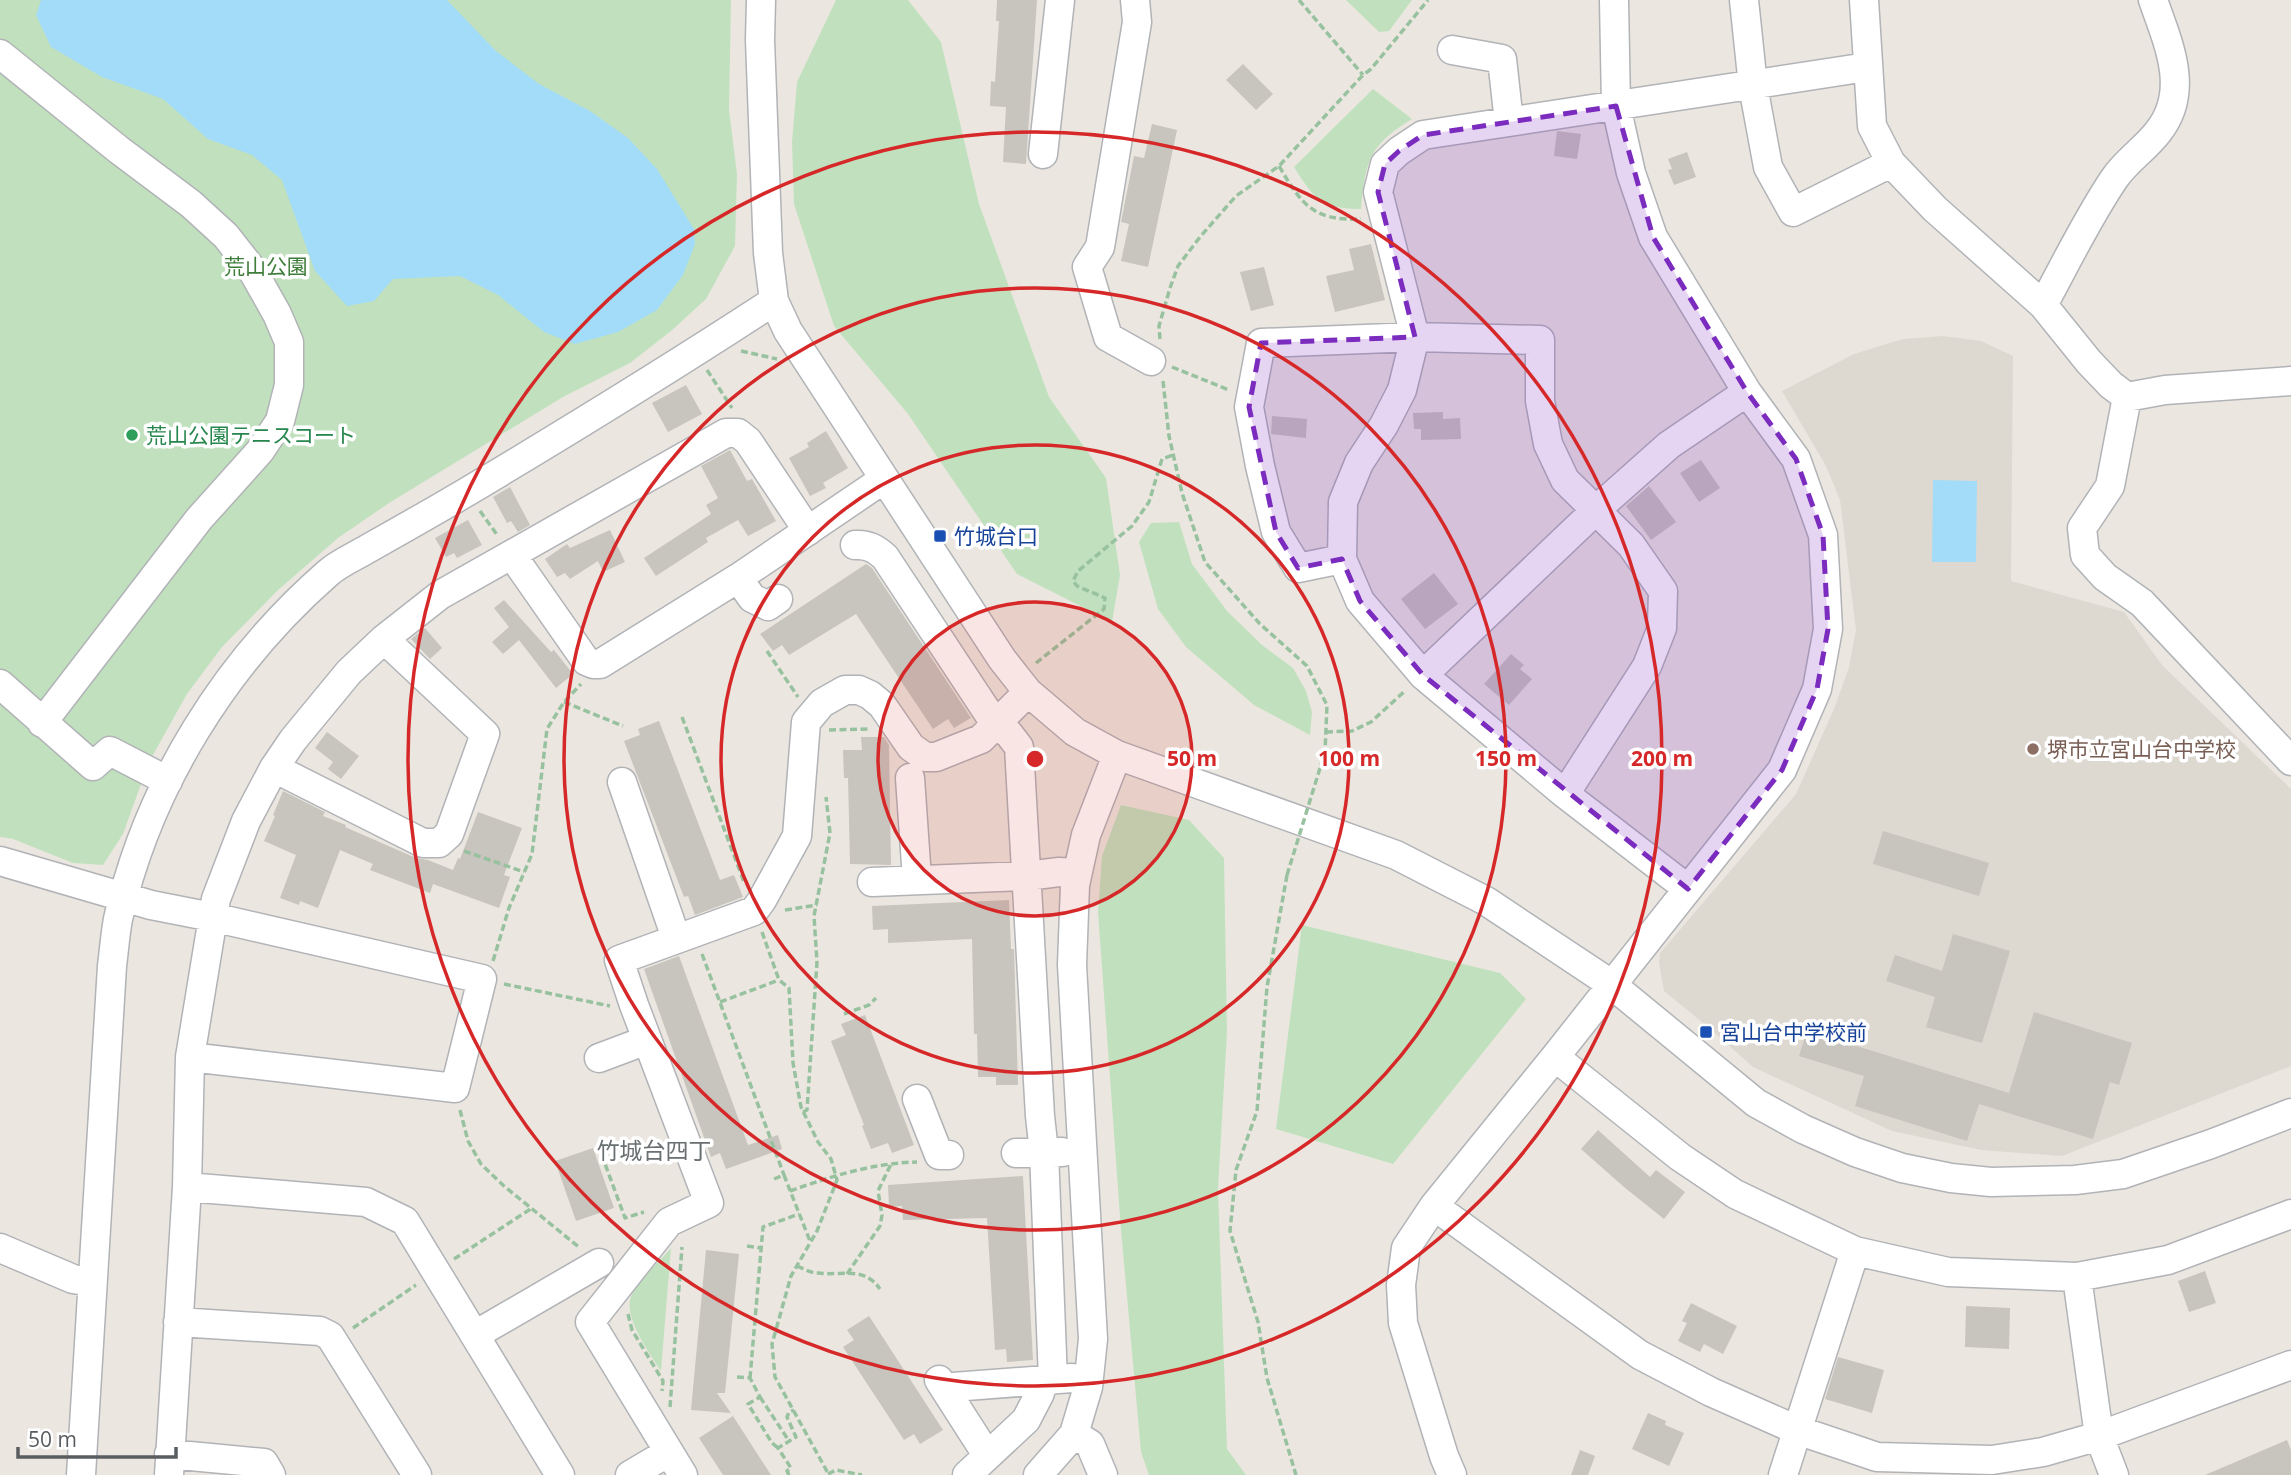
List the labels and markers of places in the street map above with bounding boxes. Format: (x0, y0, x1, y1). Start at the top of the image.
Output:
place label: 荒山公園テニスコート (146, 421, 356, 449)
marker: 荒山公園テニスコート (124, 427, 140, 443)
place label: 竹城台口 (954, 522, 1038, 550)
marker: 竹城台口 (932, 528, 948, 544)
place label: 堺市立宮山台中学校 (2047, 735, 2236, 763)
marker: 堺市立宮山台中学校 (2025, 741, 2041, 757)
centre of rings (1023, 747, 1047, 771)
place label: 宮山台中学校前 (1720, 1018, 1867, 1046)
marker: 宮山台中学校前 (1698, 1024, 1714, 1040)

